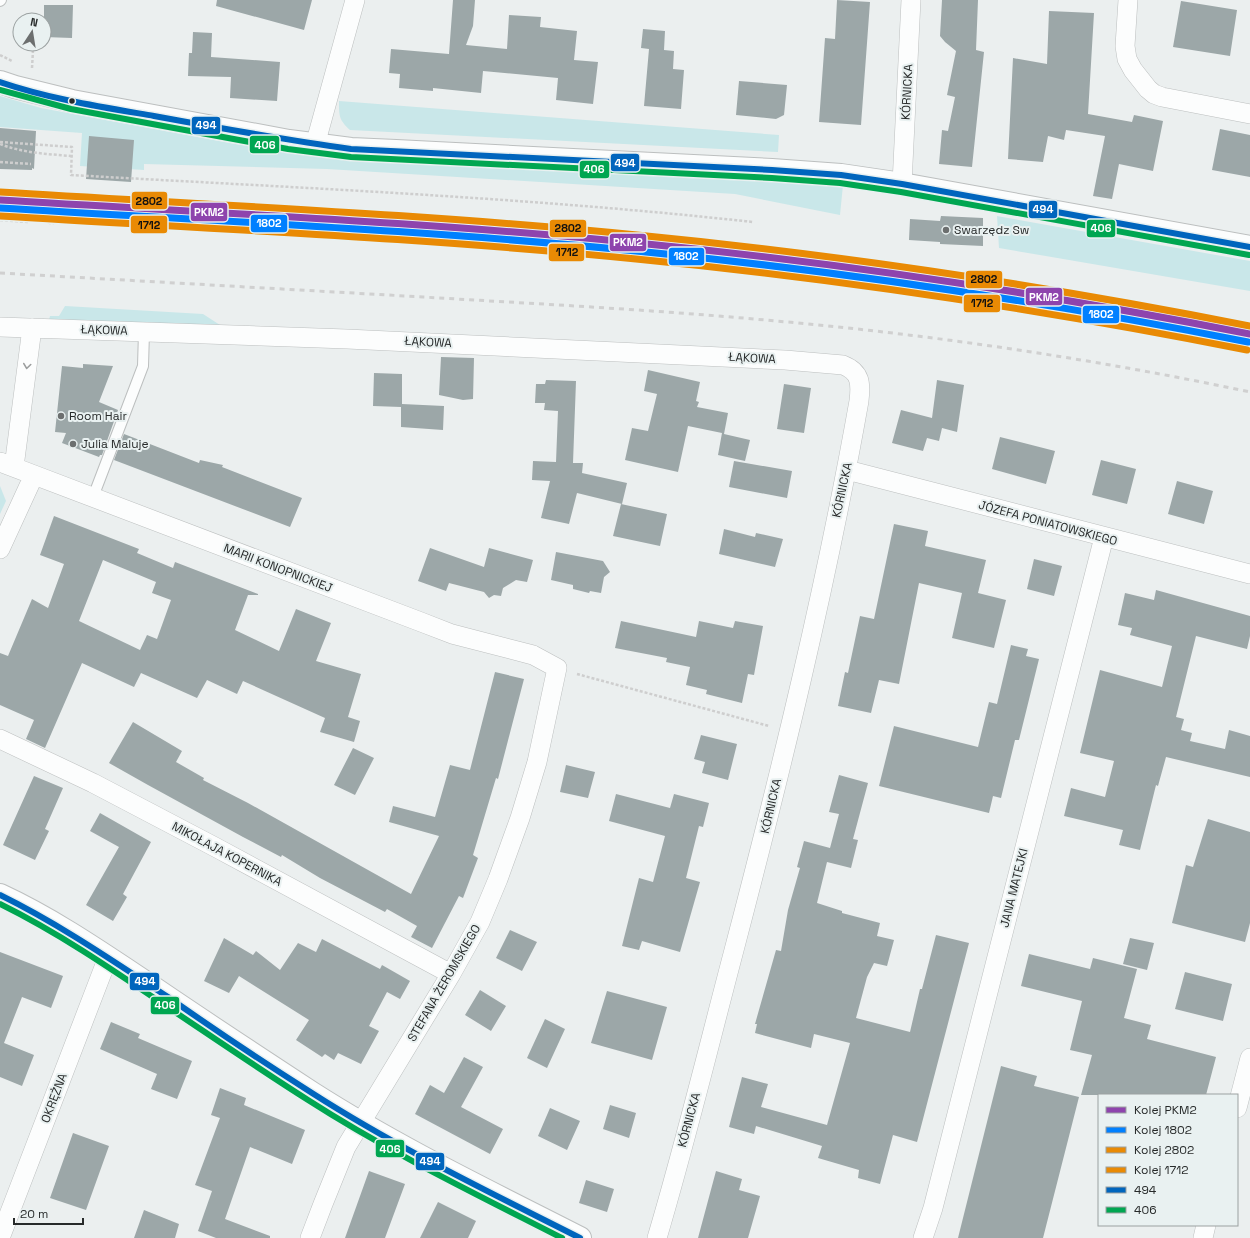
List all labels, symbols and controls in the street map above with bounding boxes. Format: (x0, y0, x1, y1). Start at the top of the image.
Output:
north arrow (12, 12, 52, 52)
text: N (29, 15, 39, 30)
street label: KÓRNICKA (898, 63, 916, 120)
unlabelled marker (67, 96, 77, 106)
line badge: 494 (191, 116, 221, 135)
text: 494 (196, 118, 216, 132)
line badge: 406 (249, 135, 280, 154)
text: 406 (255, 138, 276, 152)
line badge: 494 (610, 153, 640, 172)
text: 494 (615, 156, 635, 170)
line badge: 406 (579, 160, 610, 179)
text: 406 (584, 162, 605, 176)
line badge: 2802 (131, 191, 168, 210)
text: 2802 (136, 194, 163, 208)
line badge: 494 (1028, 200, 1058, 219)
line badge: PKM2 (190, 202, 228, 222)
text: 494 (1033, 202, 1053, 216)
text: PKM2 (194, 205, 224, 219)
line badge: 1802 (250, 214, 288, 233)
line badge: 1712 (130, 215, 168, 234)
text: 1802 (256, 216, 282, 230)
text: 1712 (138, 218, 161, 232)
line badge: 2802 (549, 219, 587, 238)
line badge: 406 (1086, 219, 1116, 238)
text: 2802 (555, 221, 582, 235)
text: 406 (1091, 221, 1112, 235)
place label: Swarzędz Sw (954, 222, 1029, 238)
marker: Swarzędz Sw (941, 225, 951, 235)
line badge: PKM2 (609, 233, 647, 252)
text: PKM2 (613, 235, 643, 249)
line badge: 1712 (548, 243, 585, 262)
text: 1712 (556, 245, 579, 259)
line badge: 1802 (668, 247, 705, 266)
text: 1802 (673, 249, 699, 263)
line badge: 2802 (965, 270, 1003, 289)
text: 2802 (971, 272, 998, 286)
line badge: PKM2 (1025, 287, 1063, 306)
text: PKM2 (1029, 290, 1059, 304)
line badge: 1712 (963, 294, 1001, 313)
text: 1712 (971, 296, 994, 310)
line badge: 1802 (1082, 305, 1120, 324)
text: 1802 (1088, 307, 1114, 321)
street label: ŁĄKOWA (80, 321, 128, 339)
street label: ŁĄKOWA (404, 333, 453, 351)
street label: ŁĄKOWA (728, 349, 777, 367)
one-way arrow (23, 363, 32, 369)
place label: Room Hair (69, 408, 128, 424)
marker: Room Hair (56, 411, 66, 421)
place label: Julia Maluje (81, 436, 149, 452)
marker: Julia Maluje (68, 439, 78, 449)
street label: KÓRNICKA (828, 461, 856, 519)
street label: JÓZEFA PONIATOWSKIEGO (977, 497, 1119, 549)
street label: MARII KONOPNICKIEJ (221, 540, 335, 596)
street label: KÓRNICKA (757, 776, 785, 835)
street label: MIKOŁAJA KOPERNIKA (169, 818, 285, 890)
street label: JANA MATEJKI (996, 847, 1032, 929)
street label: STEFANA ŻEROMSKIEGO (404, 922, 484, 1044)
line badge: 494 (129, 972, 160, 991)
text: 494 (135, 974, 155, 988)
line badge: 406 (150, 996, 180, 1015)
text: 406 (155, 998, 176, 1012)
street label: OKRĘŻNA (37, 1070, 71, 1125)
street label: KÓRNICKA (674, 1090, 704, 1149)
legend (1098, 1094, 1238, 1226)
text: Kolej PKM2 (1134, 1102, 1197, 1118)
text: Kolej 1802 (1134, 1122, 1192, 1138)
line badge: 406 (375, 1139, 405, 1158)
text: 406 (380, 1142, 401, 1156)
text: Kolej 2802 (1134, 1142, 1194, 1158)
line badge: 494 (415, 1152, 445, 1171)
text: 494 (420, 1154, 440, 1168)
text: Kolej 1712 (1134, 1162, 1189, 1178)
text: 494 (1134, 1182, 1157, 1198)
scale bar (14, 1200, 83, 1226)
text: 406 (1134, 1202, 1157, 1218)
text: 20 m (20, 1206, 48, 1222)

